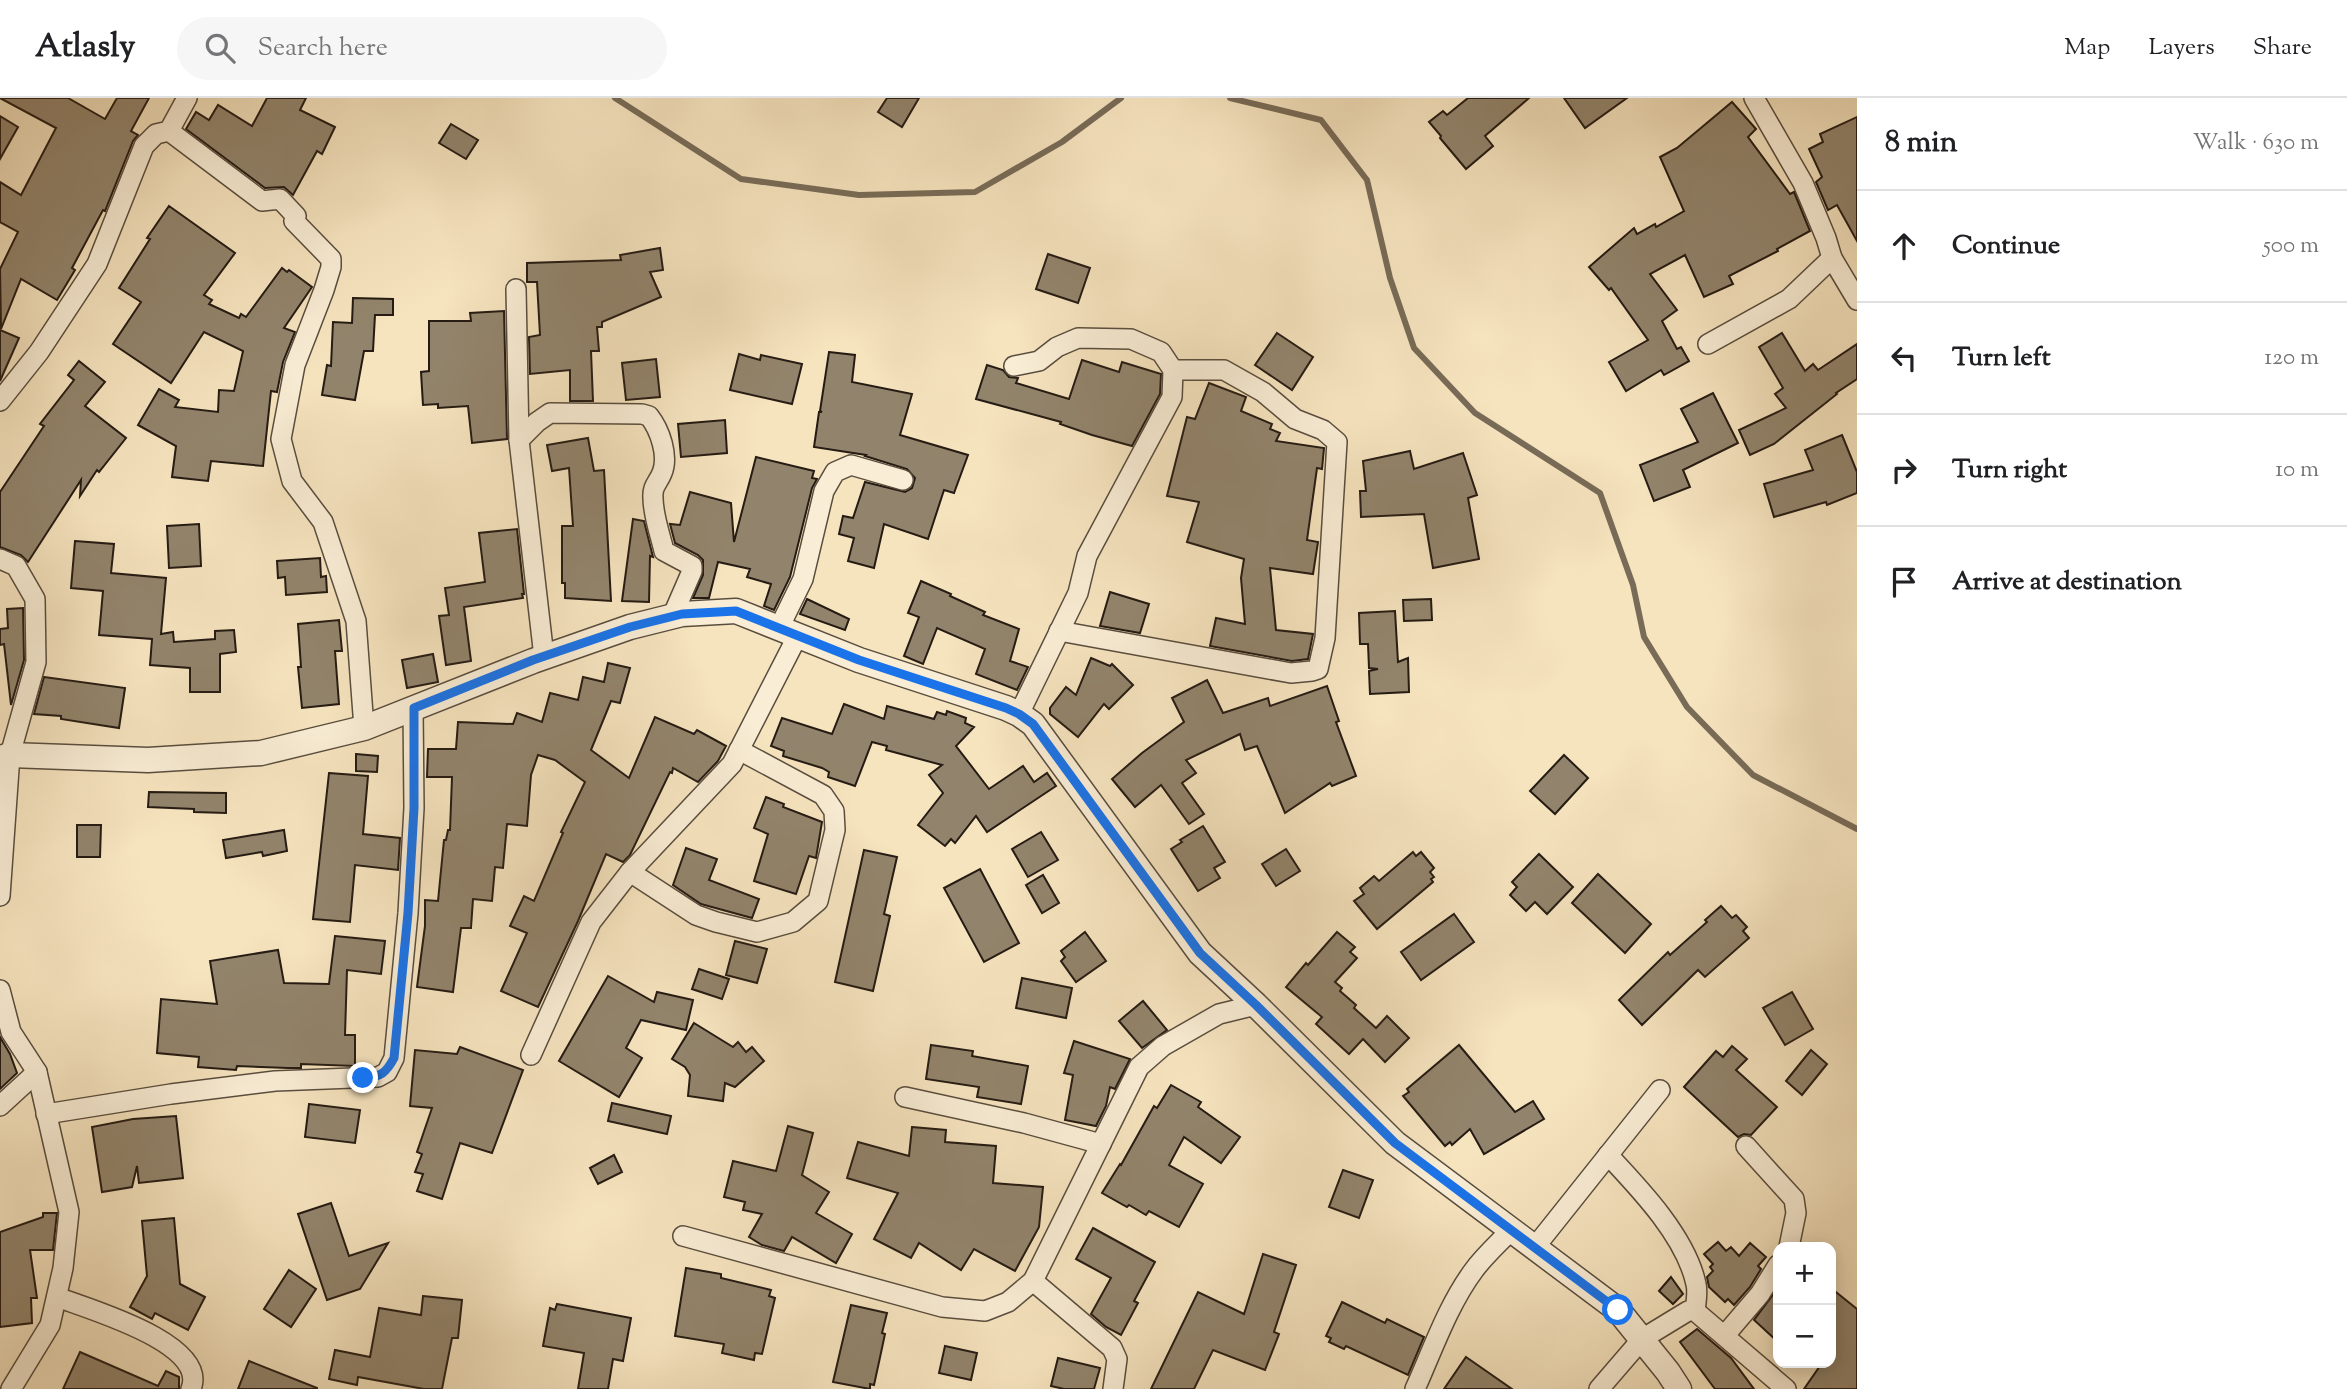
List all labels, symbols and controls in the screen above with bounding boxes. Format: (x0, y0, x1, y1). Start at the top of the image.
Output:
search box (177, 17, 667, 80)
text: Atlasly (35, 24, 135, 72)
icon: search (201, 29, 239, 67)
text: Search here (257, 30, 388, 67)
text: Map (2064, 31, 2110, 65)
text: Layers (2148, 31, 2215, 65)
text: Share (2253, 31, 2312, 65)
text: 8 min (1885, 122, 1957, 165)
text: Walk · 630 m (2193, 127, 2319, 160)
icon: ahead (1885, 227, 1923, 265)
text: Continue (1952, 228, 2060, 265)
text: 500 m (2263, 230, 2319, 263)
icon: left (1885, 339, 1923, 377)
text: Turn left (1952, 340, 2051, 377)
text: 120 m (2264, 342, 2319, 375)
icon: right (1885, 451, 1923, 489)
text: Turn right (1952, 452, 2067, 489)
text: 10 m (2275, 454, 2319, 487)
icon: arrive (1885, 563, 1923, 601)
text: Arrive at destination (1952, 564, 2182, 601)
route end (347, 1062, 378, 1093)
map controls (1773, 1242, 1836, 1368)
button: + (1773, 1242, 1836, 1305)
route start (1602, 1294, 1633, 1325)
button: − (1773, 1305, 1836, 1368)

